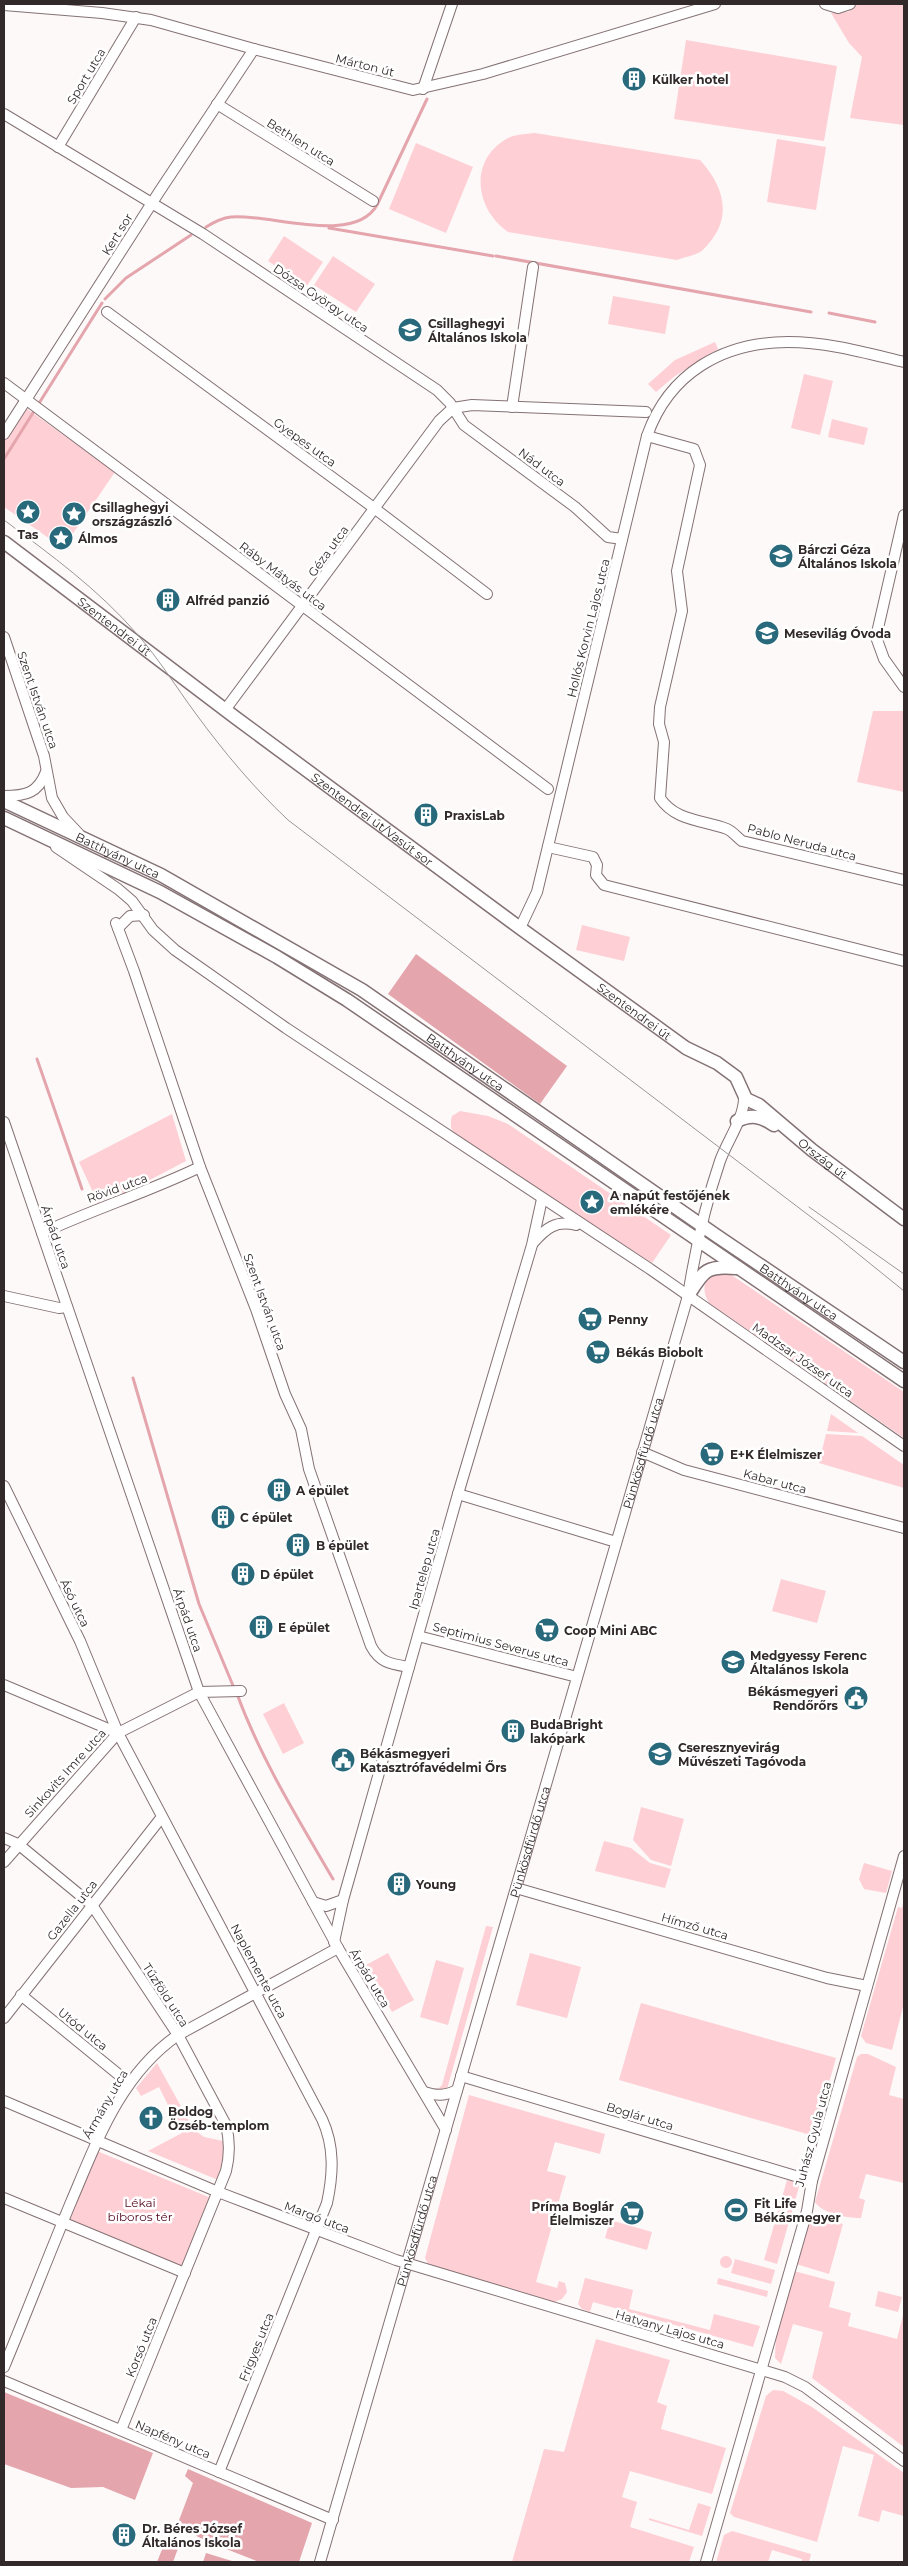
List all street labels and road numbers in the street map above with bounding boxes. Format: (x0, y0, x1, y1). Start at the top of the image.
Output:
street label: Sport utca (63, 45, 109, 107)
street label: Márton út (334, 50, 396, 80)
street label: Bethlen utca (264, 115, 338, 169)
street label: Kert sor (98, 210, 136, 258)
street label: Dózsa György utca (271, 261, 371, 335)
street label: Gyepes utca (271, 414, 339, 470)
street label: Nád utca (516, 445, 568, 489)
street label: Géza utca (304, 523, 352, 579)
street label: Ráby Mátyás utca (236, 538, 330, 614)
street label: Hollós Korvin Lajos utca (563, 557, 613, 699)
street label: Szentendrei út (75, 593, 155, 659)
street label: Szent István utca (14, 649, 62, 751)
street label: Szentendrei út/Vasút sor (309, 769, 436, 869)
street label: Pablo Neruda utca (746, 820, 858, 864)
street label: Batthyány utca (74, 829, 162, 881)
street label: Szentendrei út (595, 979, 675, 1043)
street label: Batthyány utca (424, 1030, 507, 1094)
street label: Ország út (795, 1134, 851, 1182)
street label: Rövid utca (85, 1170, 149, 1206)
street label: Árpád utca (38, 1203, 74, 1271)
street label: Szent István utca (240, 1251, 290, 1353)
street label: Batthyány utca (757, 1260, 841, 1323)
street label: Madzsar József utca (749, 1319, 857, 1401)
street label: Pünkösdfürdő utca (619, 1395, 666, 1510)
street label: Kabar utca (742, 1465, 808, 1497)
street label: Ipartelep utca (405, 1527, 443, 1611)
street label: Ásó utca (57, 1577, 93, 1629)
street label: Árpád utca (170, 1586, 206, 1654)
street label: Septimius Severus utca (431, 1619, 571, 1669)
street label: Sinkovits Imre utca (21, 1725, 109, 1821)
street label: Pünkösdfürdő utca (506, 1784, 553, 1899)
street label: Gazella utca (44, 1877, 100, 1943)
street label: Hímző utca (660, 1909, 730, 1943)
street label: Naplemente utca (228, 1921, 290, 2021)
street label: Árpád utca (346, 1946, 394, 2010)
street label: Tűzföld utca (140, 1960, 192, 2030)
street label: Utód utca (55, 2004, 111, 2054)
street label: Ármány utca (79, 2067, 131, 2141)
street label: Juhász Gyula utca (791, 2080, 834, 2189)
street label: Boglár utca (605, 2099, 675, 2133)
street label: Pünkösdfürdő utca (393, 2173, 440, 2288)
street label: Margó utca (282, 2198, 352, 2236)
street label: Hatvany Lajos utca (614, 2306, 726, 2352)
street label: Frigyes utca (235, 2310, 277, 2384)
street label: Korsó utca (122, 2315, 160, 2379)
street label: Napfény utca (133, 2416, 213, 2462)

